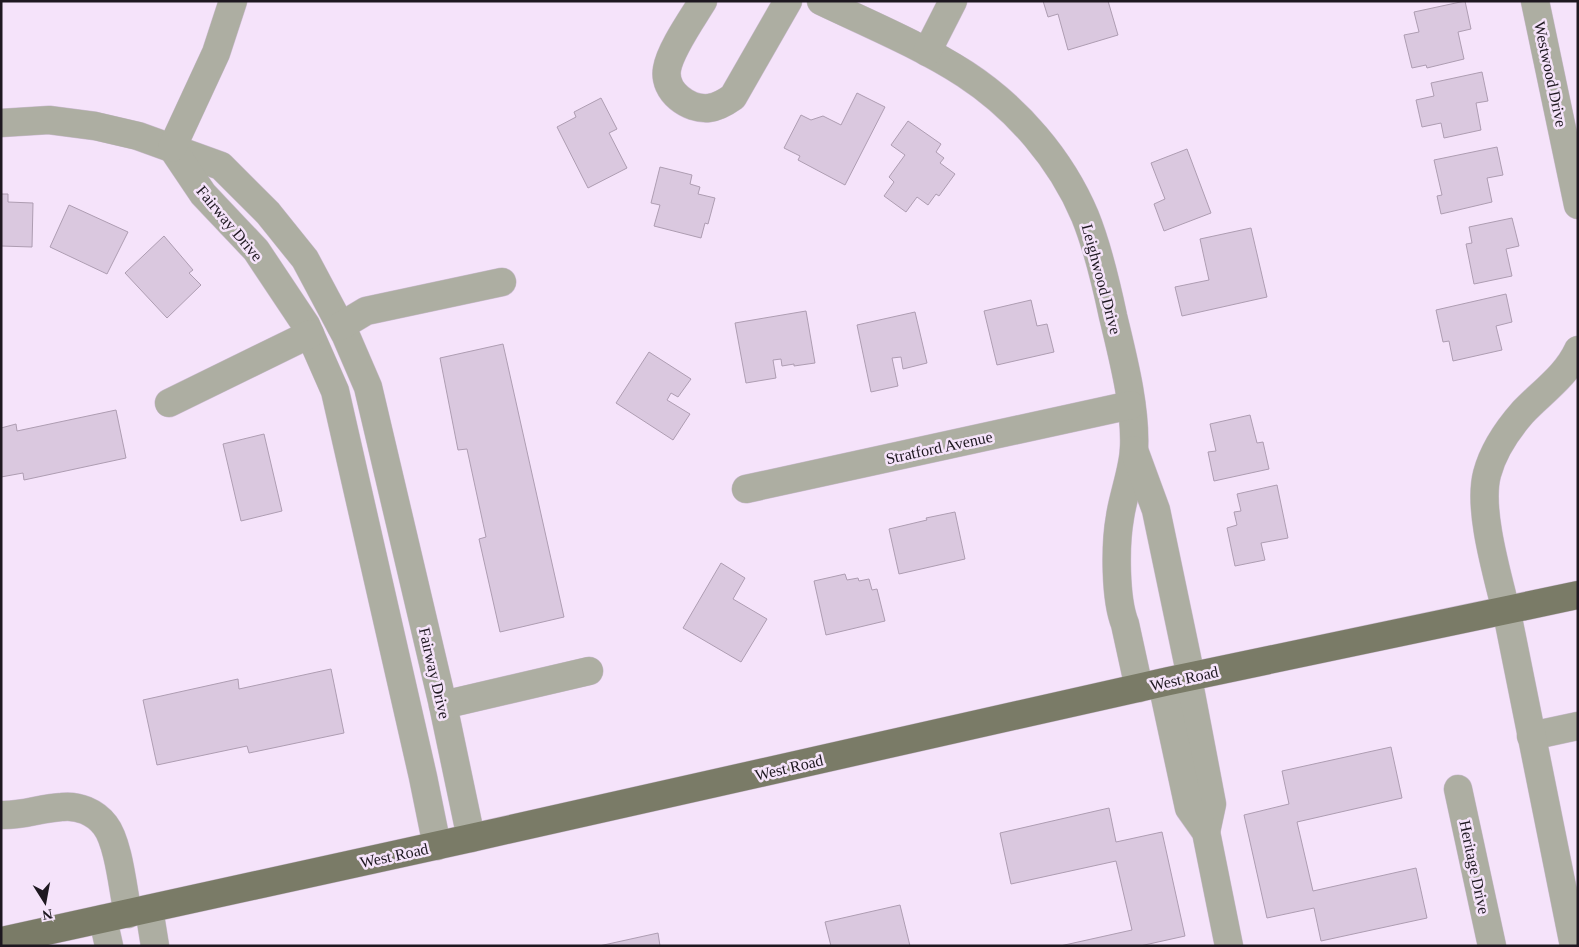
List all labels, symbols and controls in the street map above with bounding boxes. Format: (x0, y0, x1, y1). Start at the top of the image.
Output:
street label: Westwood Drive (1531, 20, 1570, 128)
street label: Fairway Drive (192, 182, 266, 265)
street label: Leighwood Drive (1078, 222, 1124, 336)
street label: Stratford Avenue (884, 428, 994, 467)
street label: Fairway Drive (415, 626, 453, 720)
street label: West Road (1148, 663, 1220, 694)
street label: West Road (753, 751, 825, 784)
street label: Heritage Drive (1455, 819, 1493, 916)
street label: West Road (358, 840, 430, 871)
north arrow (20, 877, 70, 927)
text: N (41, 906, 54, 923)

